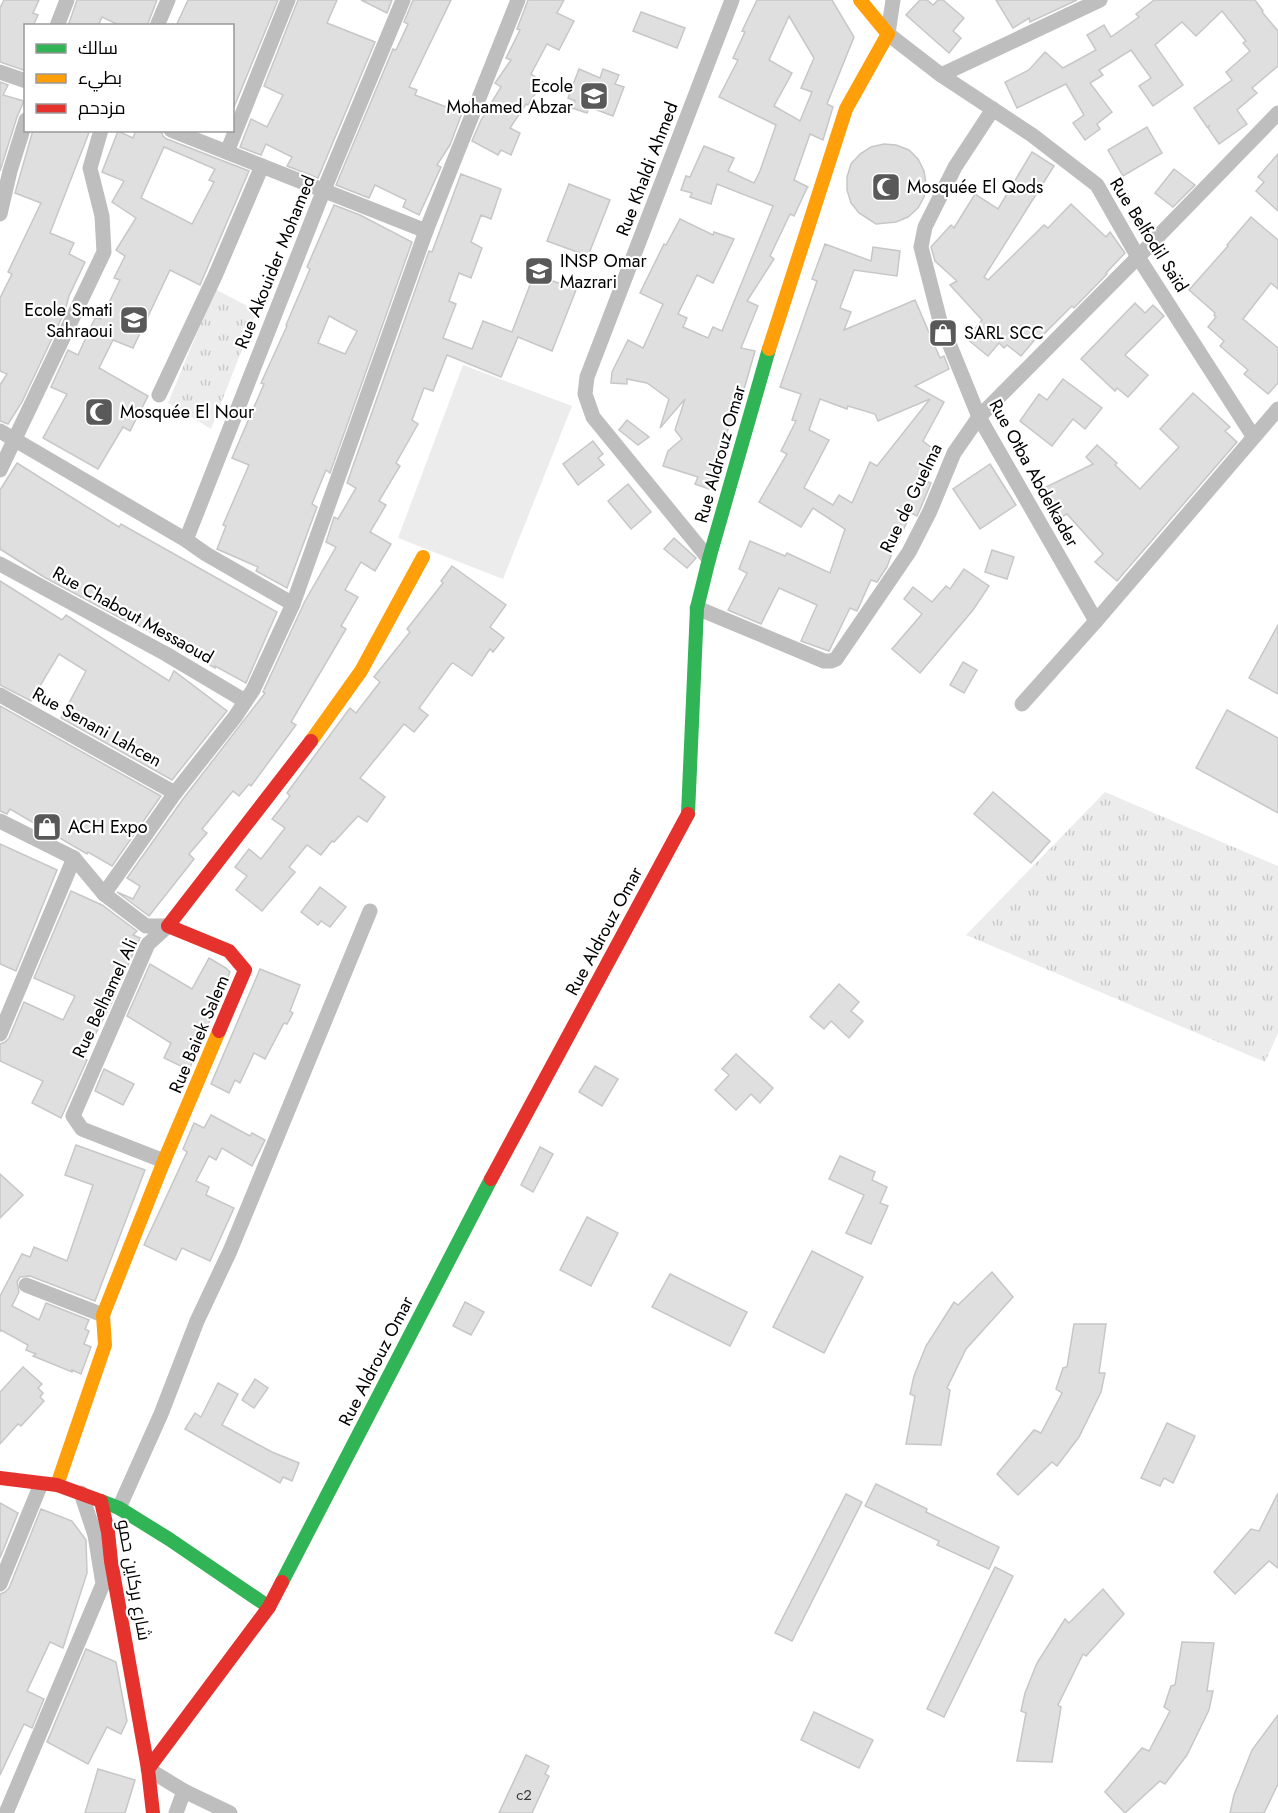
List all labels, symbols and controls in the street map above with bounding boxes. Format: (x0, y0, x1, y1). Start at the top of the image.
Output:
legend (24, 24, 234, 132)
text: سالك (78, 35, 118, 61)
text: بطيء (78, 65, 122, 92)
place label: Ecole Mohamed Abzar (447, 73, 574, 120)
school or university icon: Ecole Mohamed Abzar (578, 80, 610, 112)
text: مزدحم (78, 95, 126, 121)
street label: Rue Khaldi Ahmed (609, 98, 685, 240)
street label: Rue Akouider Mohamed (228, 171, 322, 353)
mosque icon: Mosquée El Qods (870, 171, 902, 203)
street label: Rue Belfodil Saïd (1103, 173, 1195, 297)
place label: Mosquée El Qods (907, 174, 1043, 200)
place label: INSP Omar Mazrari (560, 248, 647, 295)
school or university icon: INSP Omar Mazrari (523, 255, 555, 287)
place label: Ecole Smati Sahraoui (24, 297, 113, 344)
school or university icon: Ecole Smati Sahraoui (118, 304, 150, 336)
shop icon: SARL SCC (927, 317, 959, 349)
place label: SARL SCC (964, 320, 1044, 346)
street label: Rue Aldrouz Omar (688, 381, 752, 526)
street label: Rue Otba Abdelkader (983, 394, 1086, 552)
mosque icon: Mosquée El Nour (83, 396, 115, 428)
place label: Mosquée El Nour (120, 399, 255, 425)
street label: Rue de Guelma (873, 439, 949, 557)
street label: Rue Chabout Messaoud (48, 560, 218, 670)
street label: Rue Senani Lahcen (27, 681, 167, 773)
shop icon: ACH Expo (31, 811, 63, 843)
place label: ACH Expo (68, 814, 148, 840)
street label: Rue Aldrouz Omar (559, 861, 649, 1000)
street label: Rue Belhamel Ali (66, 934, 144, 1062)
street label: Rue Baiek Salem (162, 971, 236, 1097)
street label: Rue Aldrouz Omar (332, 1291, 420, 1430)
street label: شارع بركاين حمو (111, 1517, 157, 1643)
house number: c2 (516, 1784, 532, 1806)

